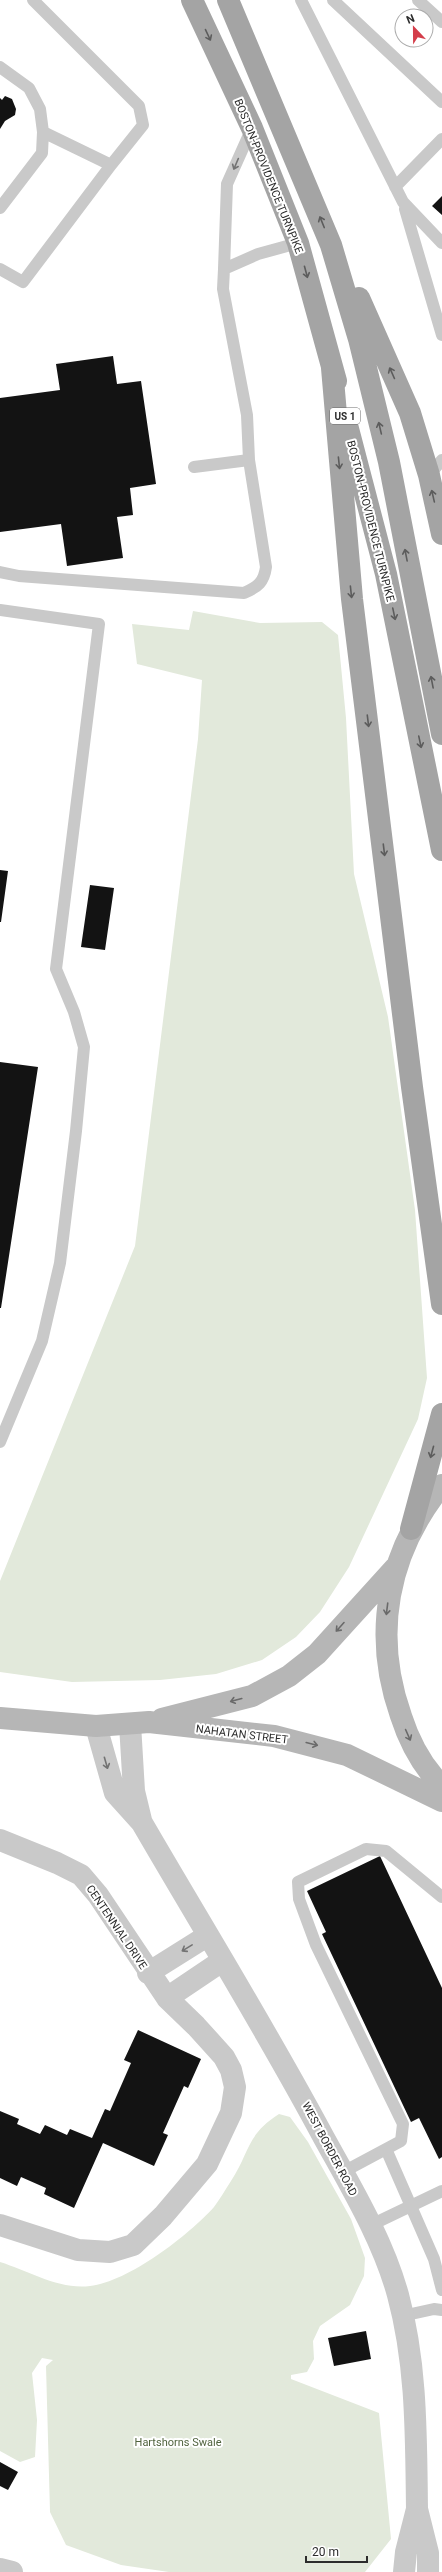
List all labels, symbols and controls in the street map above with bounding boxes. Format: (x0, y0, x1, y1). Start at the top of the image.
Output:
north arrow (394, 8, 434, 48)
text: N (404, 12, 417, 27)
one-way arrow (205, 29, 212, 41)
street label: BOSTON-PROVIDENCE TURNPIKE (231, 97, 306, 255)
one-way arrow (232, 157, 240, 169)
one-way arrow (318, 216, 325, 228)
one-way arrow (302, 265, 310, 278)
one-way arrow (388, 367, 395, 379)
road number: US 1 (330, 408, 360, 424)
one-way arrow (376, 421, 384, 434)
street label: BOSTON-PROVIDENCE TURNPIKE (344, 439, 397, 603)
one-way arrow (336, 456, 343, 469)
one-way arrow (429, 489, 437, 502)
one-way arrow (402, 549, 410, 562)
one-way arrow (347, 585, 355, 598)
one-way arrow (390, 608, 398, 621)
one-way arrow (427, 676, 435, 689)
one-way arrow (364, 714, 372, 727)
one-way arrow (416, 735, 424, 748)
one-way arrow (380, 843, 387, 856)
one-way arrow (428, 1445, 435, 1458)
one-way arrow (384, 1602, 391, 1615)
one-way arrow (335, 1622, 345, 1632)
one-way arrow (229, 1697, 242, 1704)
street label: NAHATAN STREET (195, 1722, 289, 1747)
one-way arrow (405, 1729, 412, 1741)
one-way arrow (305, 1741, 318, 1749)
one-way arrow (103, 1756, 110, 1769)
street label: CENTENNIAL DRIVE (84, 1883, 150, 1972)
one-way arrow (181, 1944, 193, 1952)
street label: WEST BORDER ROAD (299, 2100, 360, 2198)
park label: Hartshorns Swale (135, 2436, 222, 2449)
scale bar (306, 2538, 367, 2564)
text: 20 m (312, 2545, 339, 2559)

